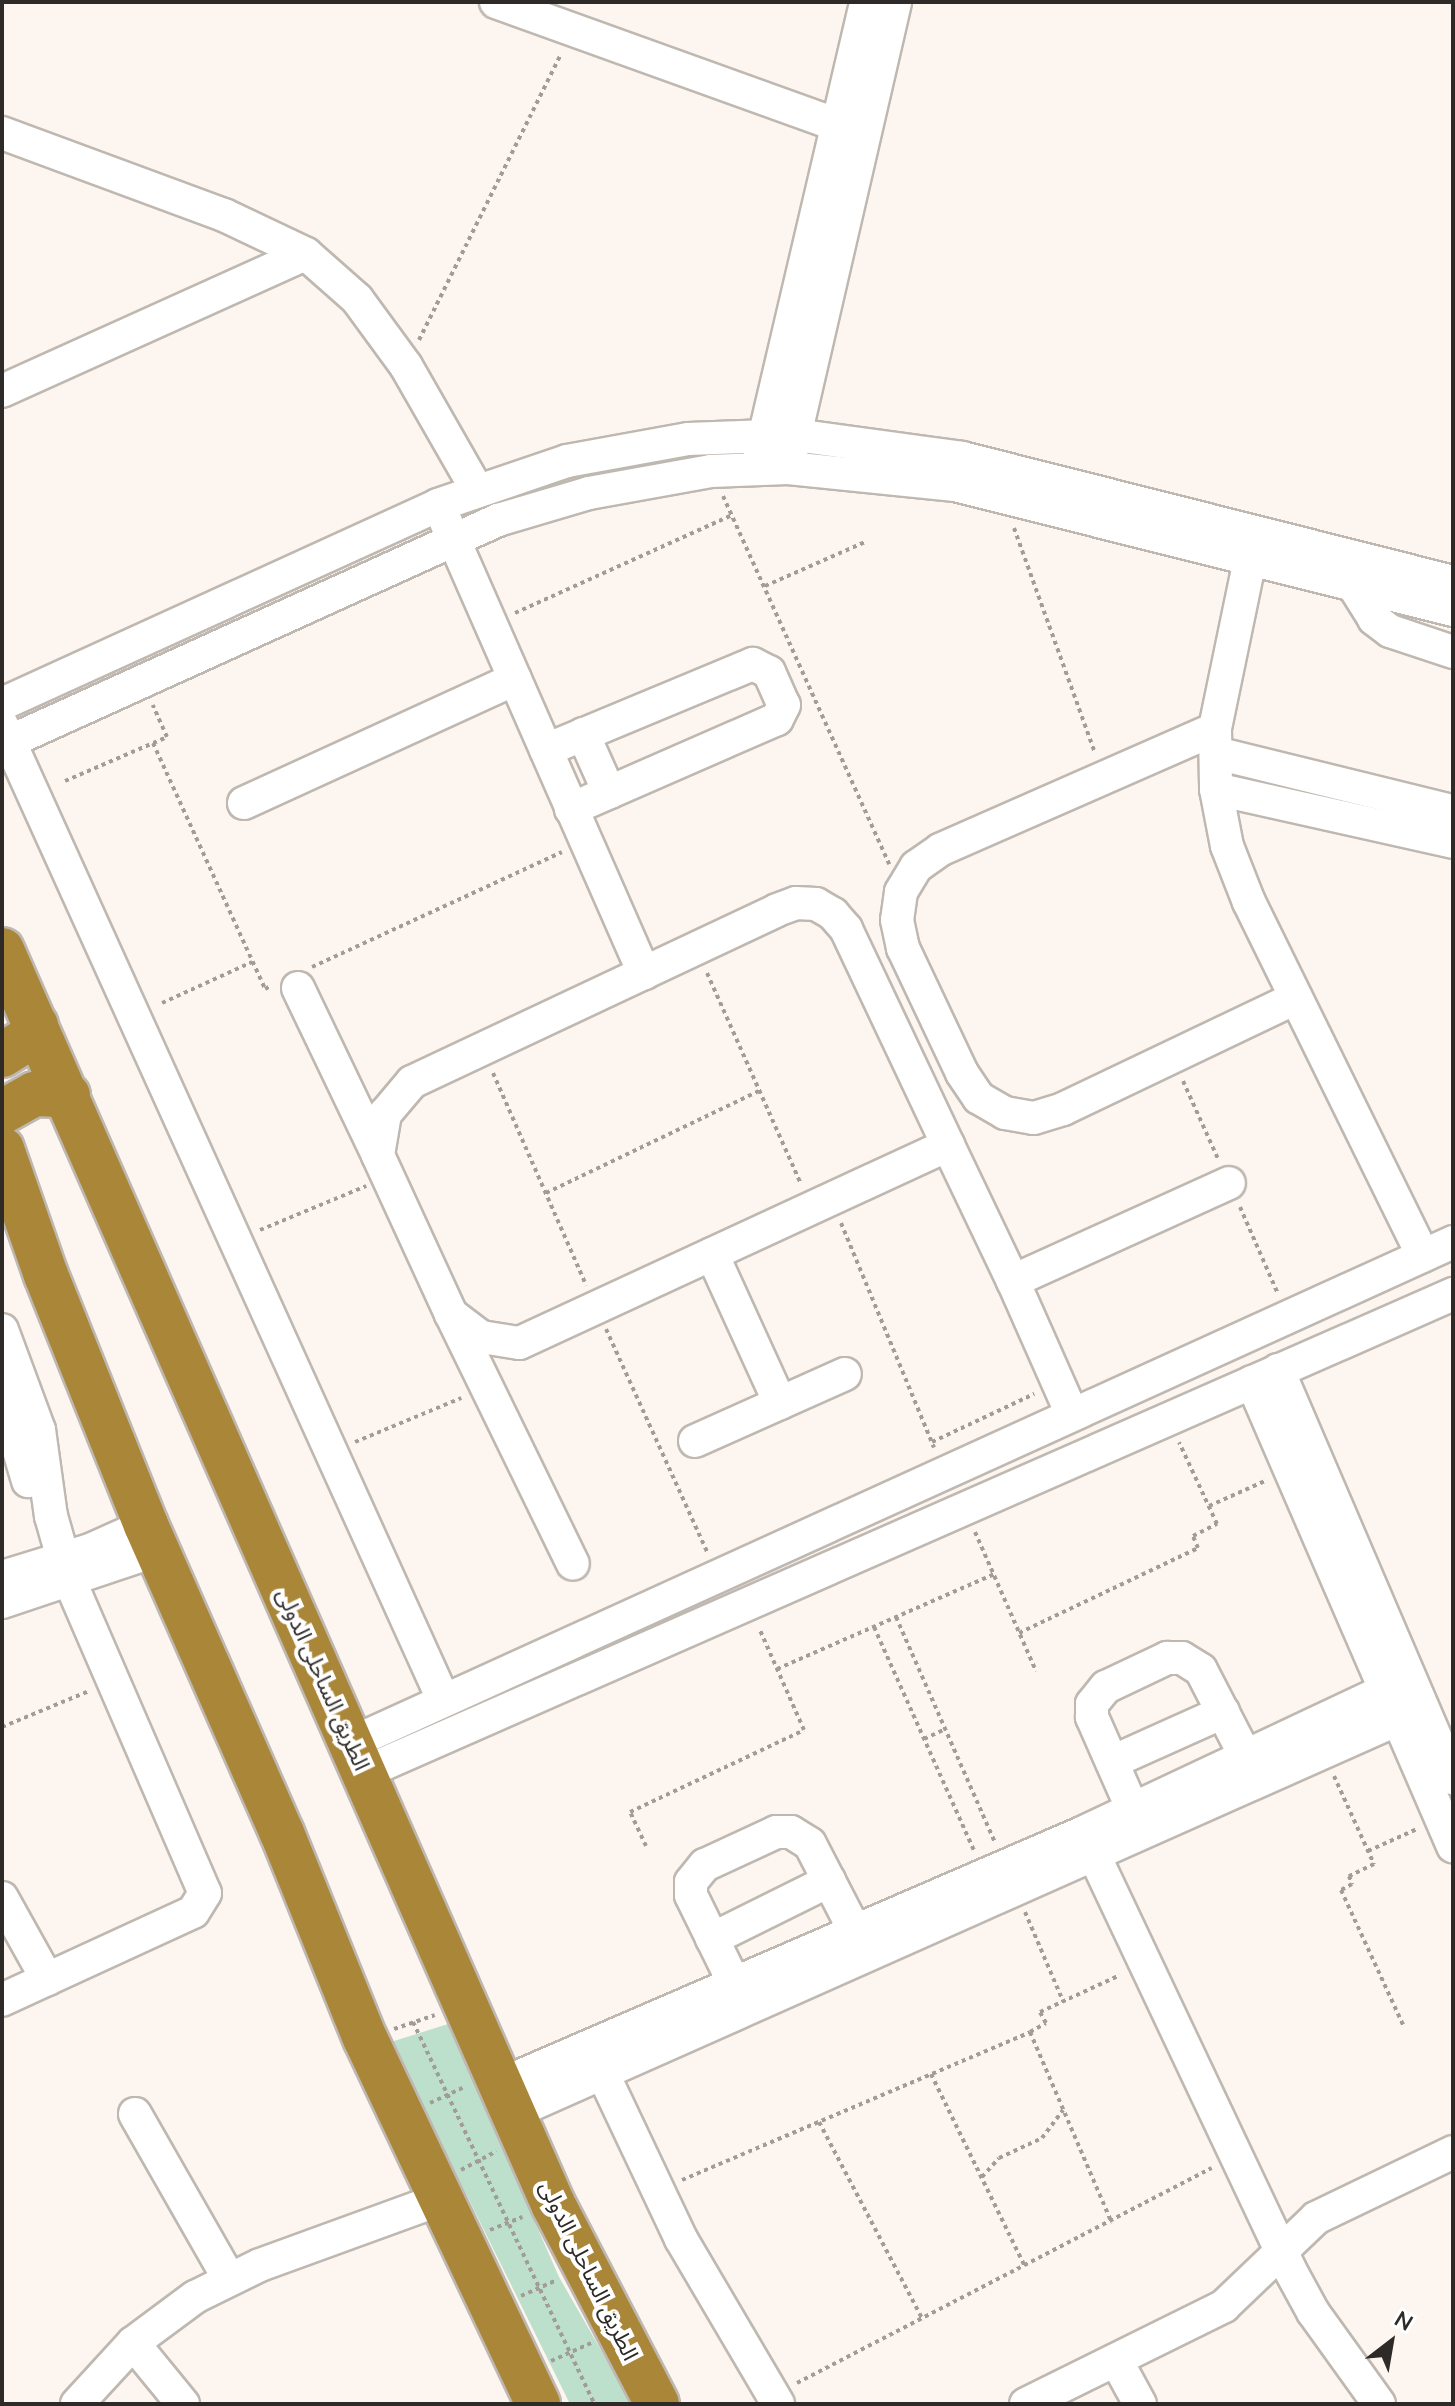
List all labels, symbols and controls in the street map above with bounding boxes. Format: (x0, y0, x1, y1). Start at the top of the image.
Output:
street label: الطريق الساحلى الدولى (270, 1585, 374, 1775)
street label: الطريق الساحلى الدولى (533, 2177, 643, 2365)
north arrow (1351, 2302, 1431, 2382)
text: N (1389, 2304, 1418, 2339)

